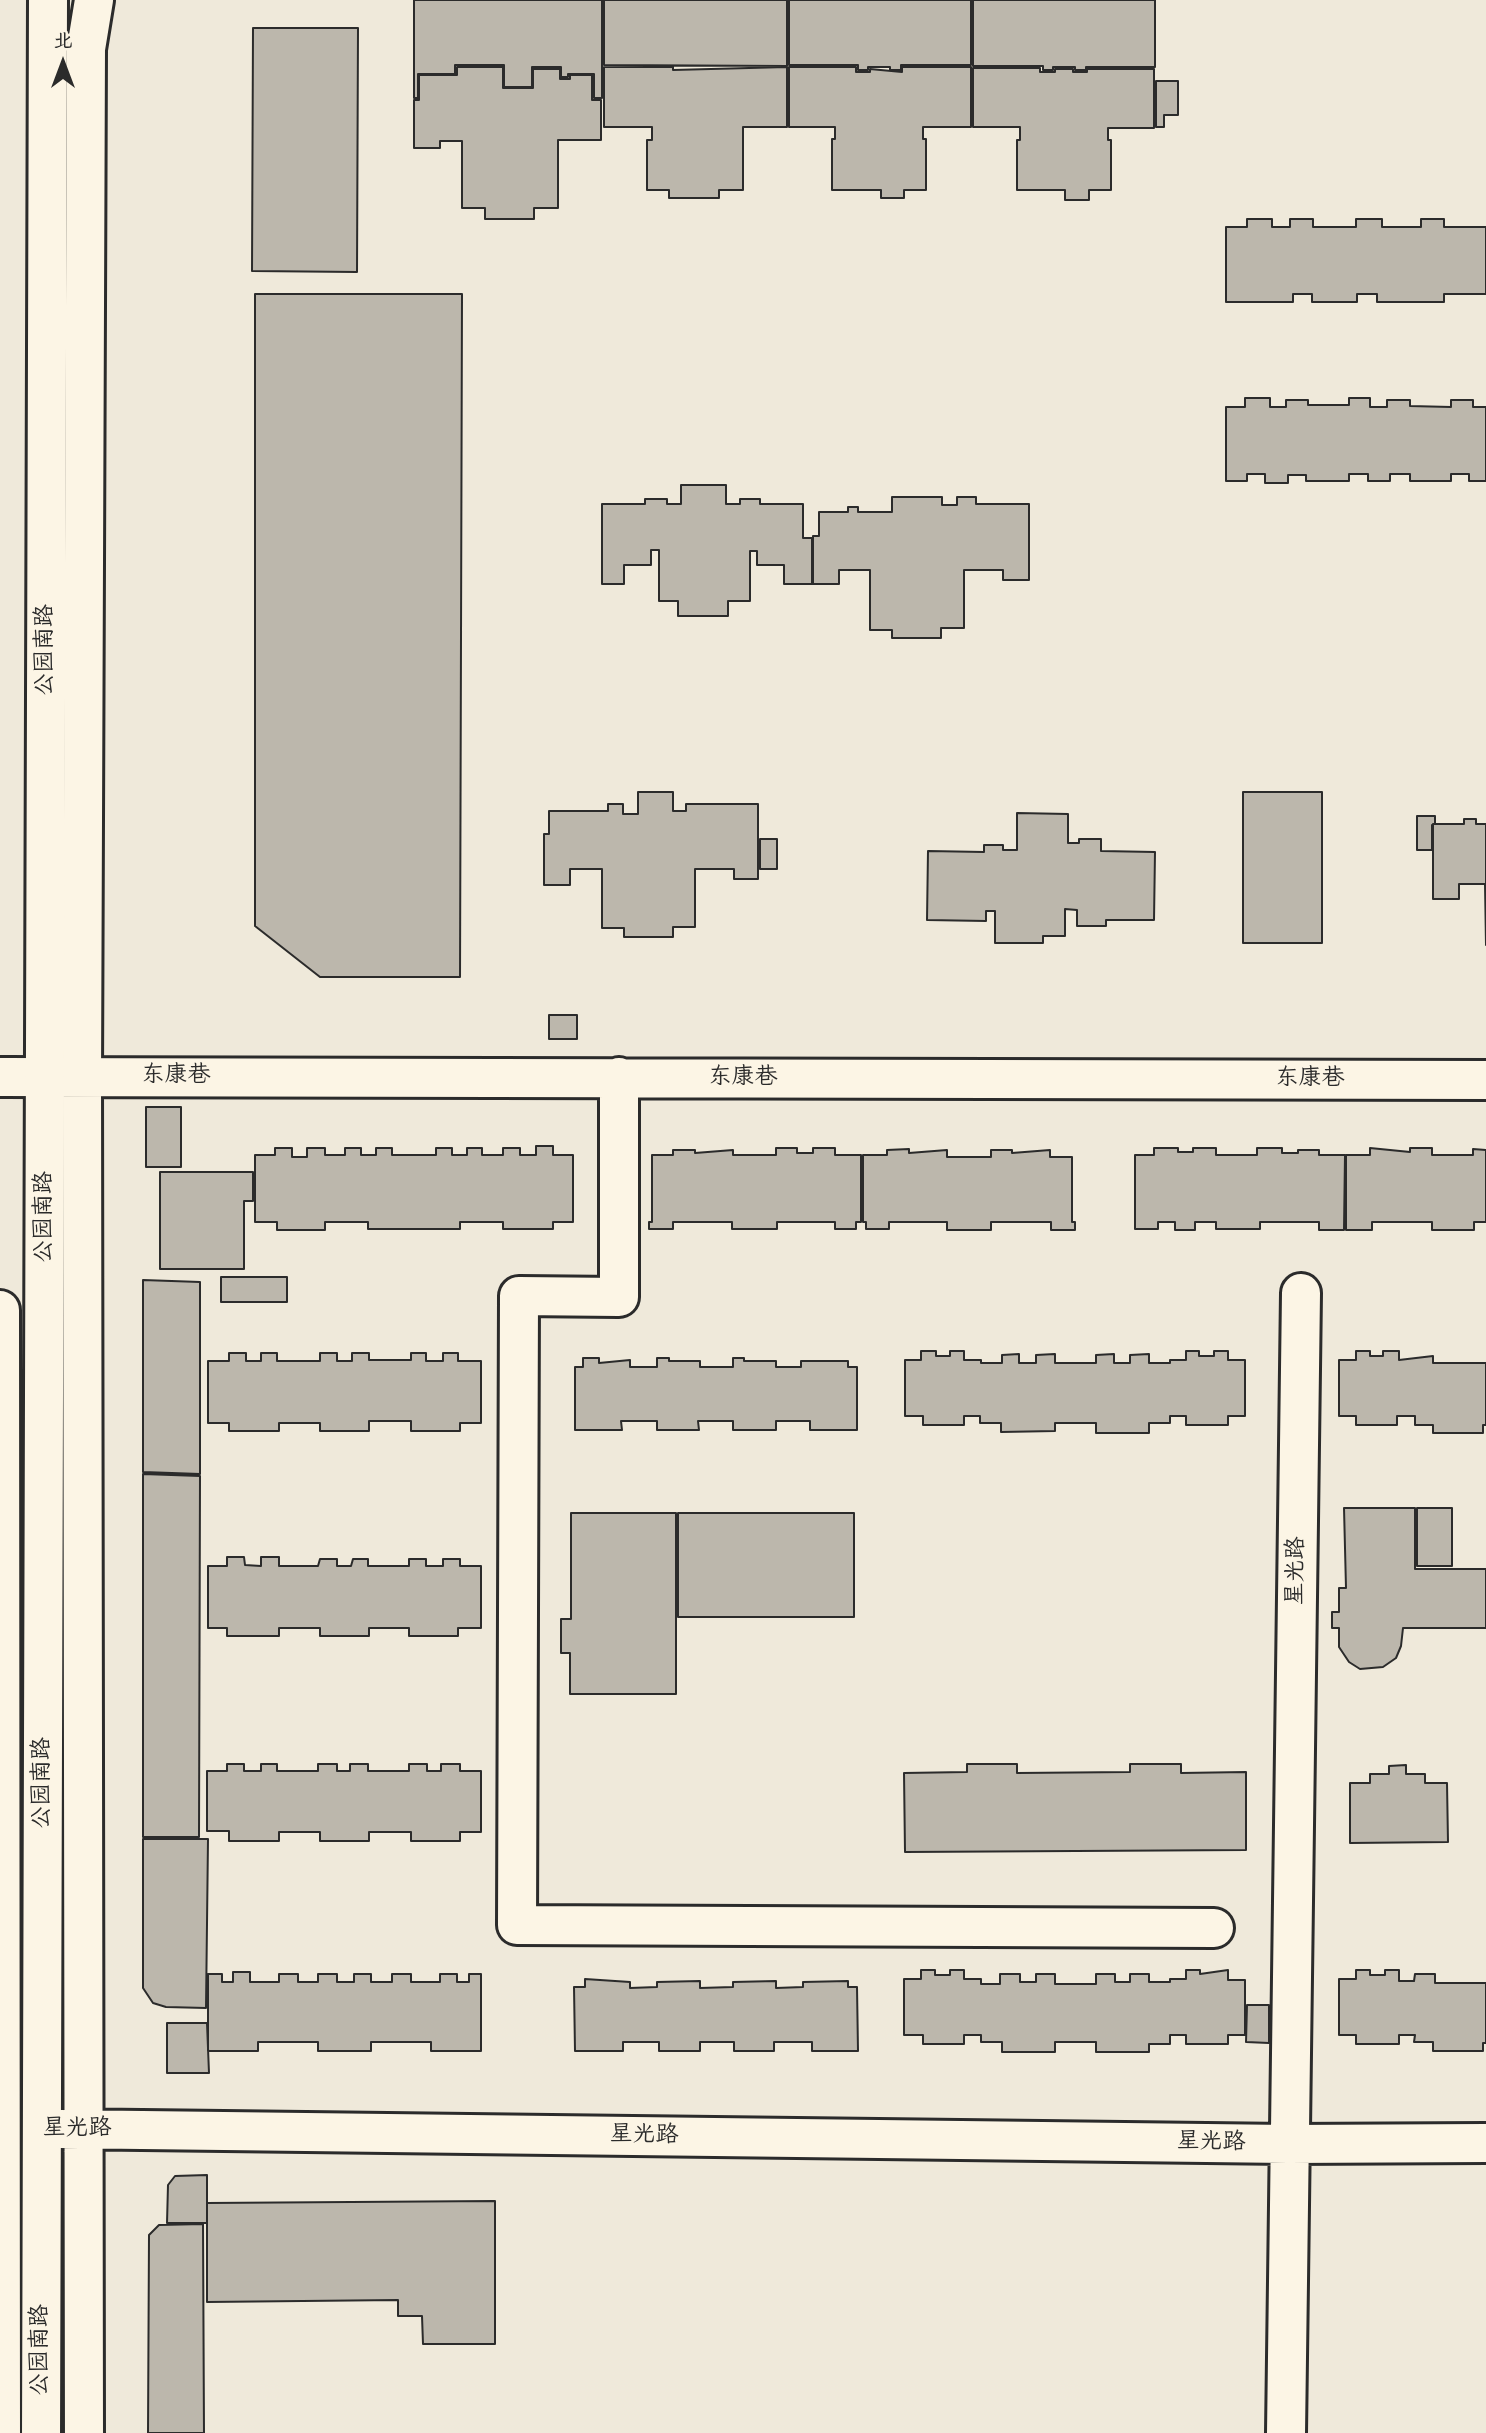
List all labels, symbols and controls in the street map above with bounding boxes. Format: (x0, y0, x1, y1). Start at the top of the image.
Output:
north arrow (28, 28, 98, 98)
text: 北 (53, 28, 73, 55)
street label: 公园南路 (32, 604, 60, 696)
street label: 东康巷 (142, 1062, 210, 1090)
street label: 东康巷 (709, 1064, 777, 1092)
street label: 东康巷 (1276, 1065, 1344, 1093)
street label: 公园南路 (31, 1171, 59, 1263)
street label: 星光路 (1283, 1536, 1311, 1606)
street label: 公园南路 (29, 1737, 57, 1829)
street label: 星光路 (43, 2115, 111, 2143)
street label: 星光路 (609, 2122, 679, 2150)
street label: 星光路 (1176, 2129, 1246, 2157)
street label: 公园南路 (27, 2304, 55, 2396)

